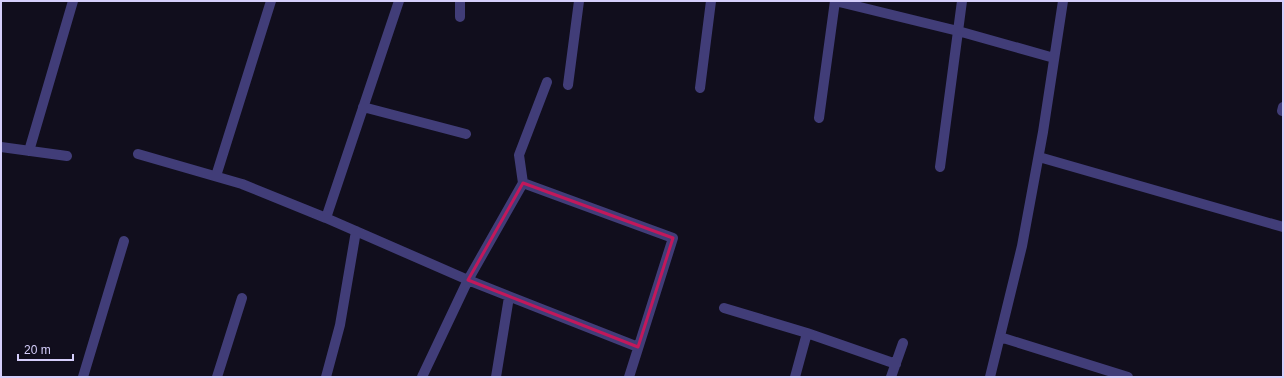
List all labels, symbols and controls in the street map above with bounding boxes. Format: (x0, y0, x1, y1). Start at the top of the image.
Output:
scale bar (18, 336, 73, 362)
text: 20 m (24, 343, 51, 357)

